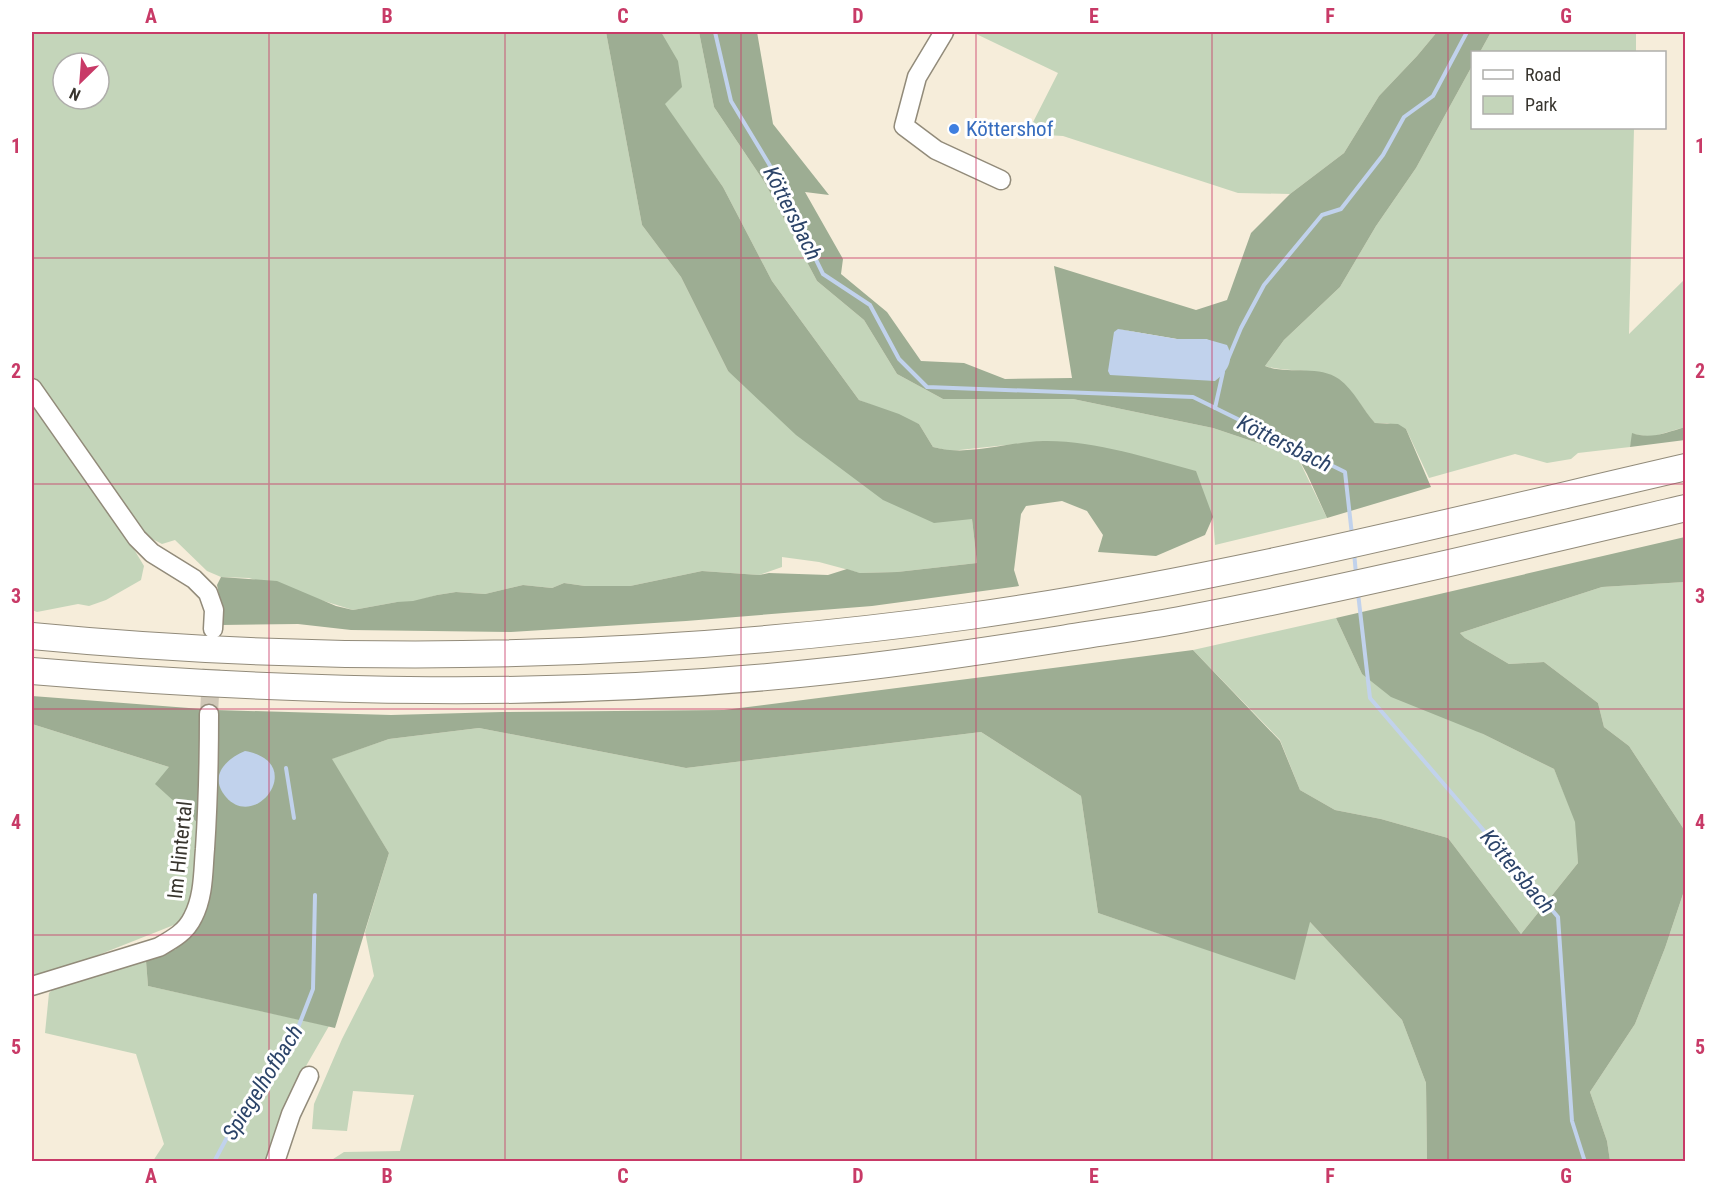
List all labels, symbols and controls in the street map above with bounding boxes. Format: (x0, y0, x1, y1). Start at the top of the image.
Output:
text: A (145, 4, 157, 28)
text: B (381, 4, 393, 28)
text: C (617, 4, 629, 28)
text: D (852, 4, 864, 28)
text: E (1089, 4, 1099, 28)
text: F (1325, 4, 1335, 28)
text: G (1560, 4, 1572, 28)
north arrow (51, 51, 111, 111)
legend (1471, 51, 1666, 129)
text: Road (1525, 64, 1561, 85)
text: N (66, 83, 83, 105)
text: Park (1525, 94, 1557, 115)
place label: Köttershof (966, 117, 1054, 141)
marker: Köttershof (947, 122, 961, 136)
text: 1 (11, 134, 21, 158)
text: 1 (1695, 134, 1705, 158)
water label: Köttersbach (758, 162, 827, 264)
text: 2 (11, 359, 21, 383)
text: 2 (1695, 359, 1705, 383)
water label: Köttersbach (1234, 410, 1336, 477)
text: 3 (11, 584, 21, 608)
text: 3 (1695, 584, 1705, 608)
street label: Im Hintertal (163, 800, 197, 900)
text: 4 (11, 810, 21, 834)
text: 4 (1695, 810, 1705, 834)
water label: Köttersbach (1475, 824, 1560, 918)
water label: Spiegelhofbach (217, 1020, 308, 1144)
text: 5 (11, 1035, 21, 1059)
text: 5 (1695, 1035, 1705, 1059)
text: A (145, 1164, 157, 1188)
text: B (381, 1164, 393, 1188)
text: C (617, 1164, 629, 1188)
text: D (852, 1164, 864, 1188)
text: E (1089, 1164, 1099, 1188)
text: F (1325, 1164, 1335, 1188)
text: G (1560, 1164, 1572, 1188)

